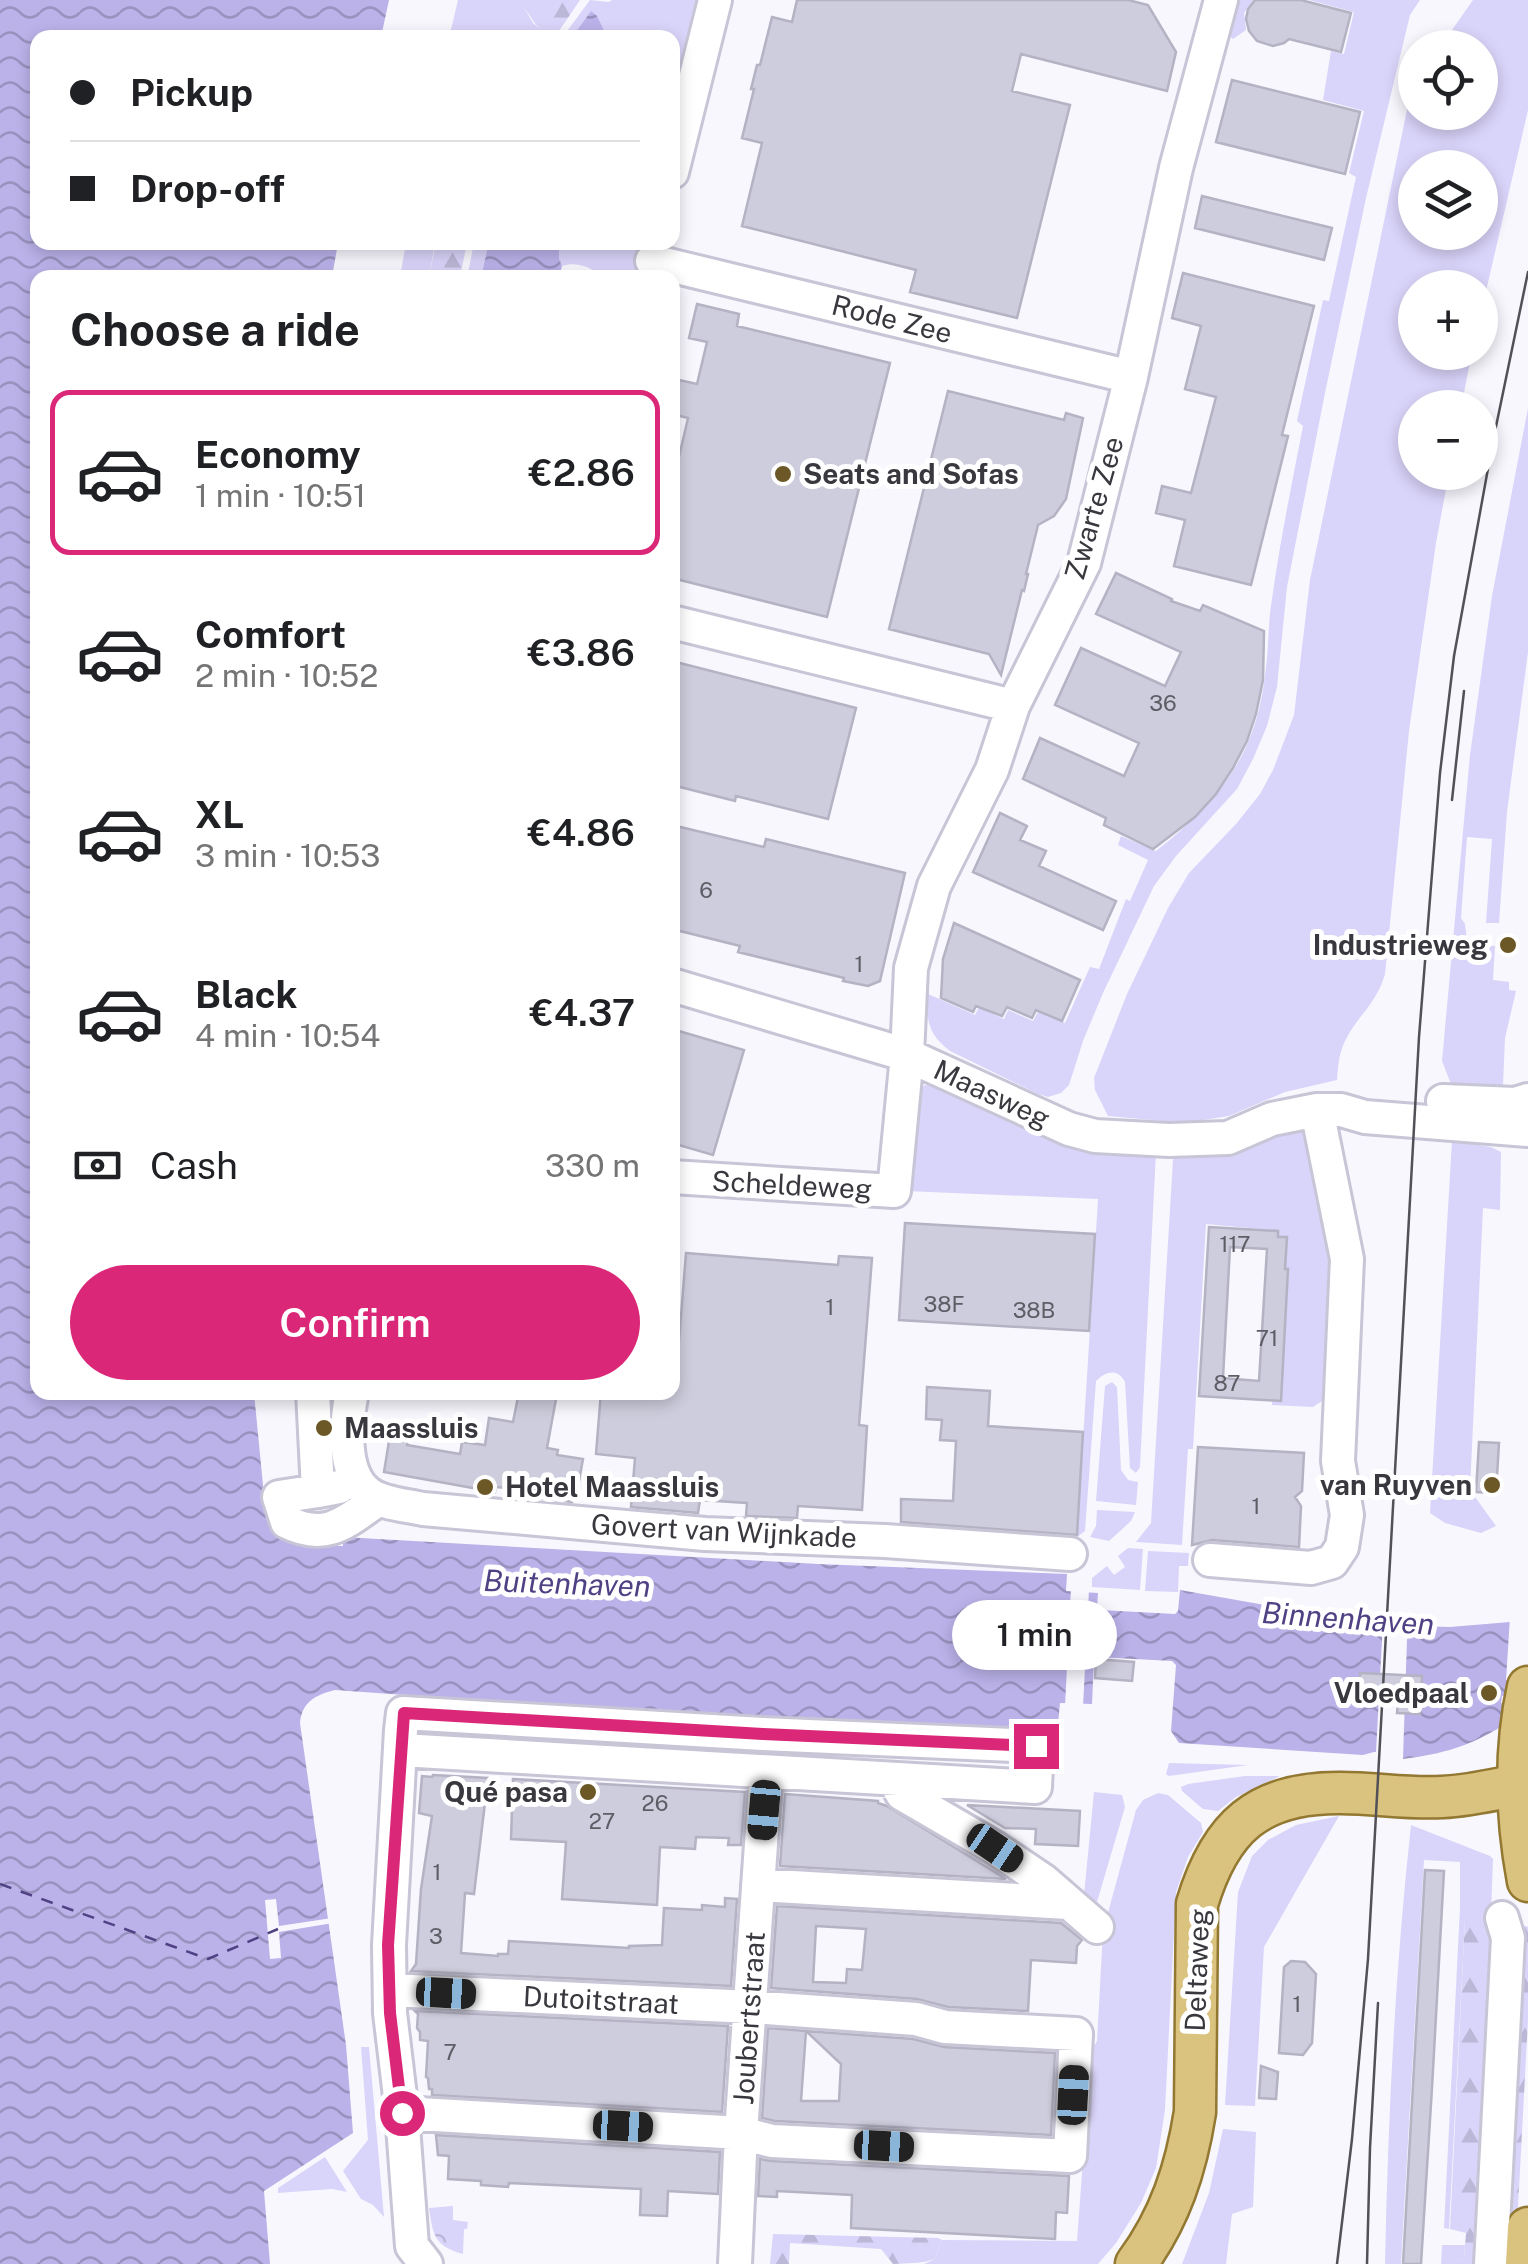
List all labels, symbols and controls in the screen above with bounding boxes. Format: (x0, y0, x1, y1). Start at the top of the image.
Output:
map controls (1398, 30, 1498, 490)
button: locate (1398, 30, 1498, 130)
text: Pickup (130, 70, 253, 115)
button: layers (1398, 150, 1498, 250)
text: Drop-off (130, 166, 285, 211)
button: + (1398, 270, 1498, 370)
street label: Rode Zee (829, 288, 956, 349)
text: Choose a ride (70, 303, 360, 356)
button: − (1398, 390, 1498, 490)
icon: car (75, 428, 165, 518)
text: Economy (195, 432, 361, 477)
street label: Zwarte Zee (1057, 433, 1130, 583)
text: €2.86 (529, 450, 635, 495)
place label: Seats and Sofas (803, 457, 1019, 490)
marker: Seats and Sofas (772, 463, 794, 485)
text: 1 min · 10:51 (195, 477, 366, 514)
icon: car (75, 608, 165, 698)
text: Comfort (195, 612, 346, 657)
text: €3.86 (528, 630, 635, 675)
text: 2 min · 10:52 (195, 657, 378, 694)
house number: 36 (1149, 690, 1177, 716)
icon: car (75, 788, 165, 878)
text: XL (195, 792, 244, 837)
text: €4.86 (528, 810, 635, 855)
text: 3 min · 10:53 (195, 837, 380, 874)
house number: 6 (699, 877, 713, 903)
place label: Industrieweg (1313, 928, 1488, 961)
marker: Industrieweg (1497, 934, 1519, 956)
house number: 1 (855, 951, 863, 977)
icon: car (75, 968, 165, 1058)
text: Black (195, 972, 298, 1017)
text: €4.37 (530, 990, 635, 1035)
text: 4 min · 10:54 (195, 1017, 380, 1054)
street label: Maasweg (929, 1052, 1056, 1135)
icon: cash (70, 1138, 125, 1193)
text: Cash (150, 1143, 238, 1188)
text: 330 m (545, 1147, 640, 1184)
street label: Scheldeweg (711, 1164, 873, 1205)
house number: 117 (1219, 1231, 1251, 1257)
button: Confirm (70, 1265, 640, 1380)
house number: 38F (923, 1291, 965, 1317)
house number: 1 (826, 1294, 834, 1320)
house number: 38B (1013, 1297, 1055, 1323)
house number: 71 (1256, 1325, 1278, 1351)
house number: 87 (1213, 1370, 1241, 1396)
place label: Maassluis (344, 1411, 479, 1444)
marker: Maassluis (313, 1417, 335, 1439)
place label: van Ruyven (1320, 1468, 1472, 1501)
place label: Hotel Maassluis (505, 1470, 719, 1503)
marker: van Ruyven (1481, 1474, 1503, 1496)
marker: Hotel Maassluis (474, 1476, 496, 1498)
house number: 1 (1252, 1493, 1260, 1519)
street label: Govert van Wijnkade (590, 1507, 858, 1554)
water label: Buitenhaven (483, 1562, 651, 1604)
water label: Binnenhaven (1261, 1594, 1436, 1642)
callout: 1 min (954, 1601, 1118, 1671)
text: 1 min (996, 1616, 1073, 1653)
place label: Vloedpaal (1334, 1676, 1469, 1709)
marker: Vloedpaal (1478, 1682, 1500, 1704)
route end (1014, 1724, 1059, 1769)
place label: Qué pasa (444, 1775, 568, 1808)
car (746, 1779, 782, 1841)
marker: Qué pasa (577, 1781, 599, 1803)
house number: 26 (642, 1790, 668, 1816)
house number: 27 (589, 1808, 615, 1834)
car (962, 1819, 1028, 1877)
house number: 1 (433, 1859, 441, 1885)
street label: Deltaweg (1178, 1908, 1215, 2032)
house number: 3 (429, 1923, 443, 1949)
street label: Joubertstraat (726, 1930, 771, 2106)
car (415, 1976, 477, 2010)
street label: Dutoitstraat (522, 1979, 680, 2020)
house number: 1 (1293, 1991, 1301, 2017)
house number: 7 (443, 2039, 457, 2065)
car (1056, 2064, 1090, 2126)
route start (380, 2091, 425, 2136)
car (592, 2109, 654, 2143)
car (853, 2129, 915, 2163)

